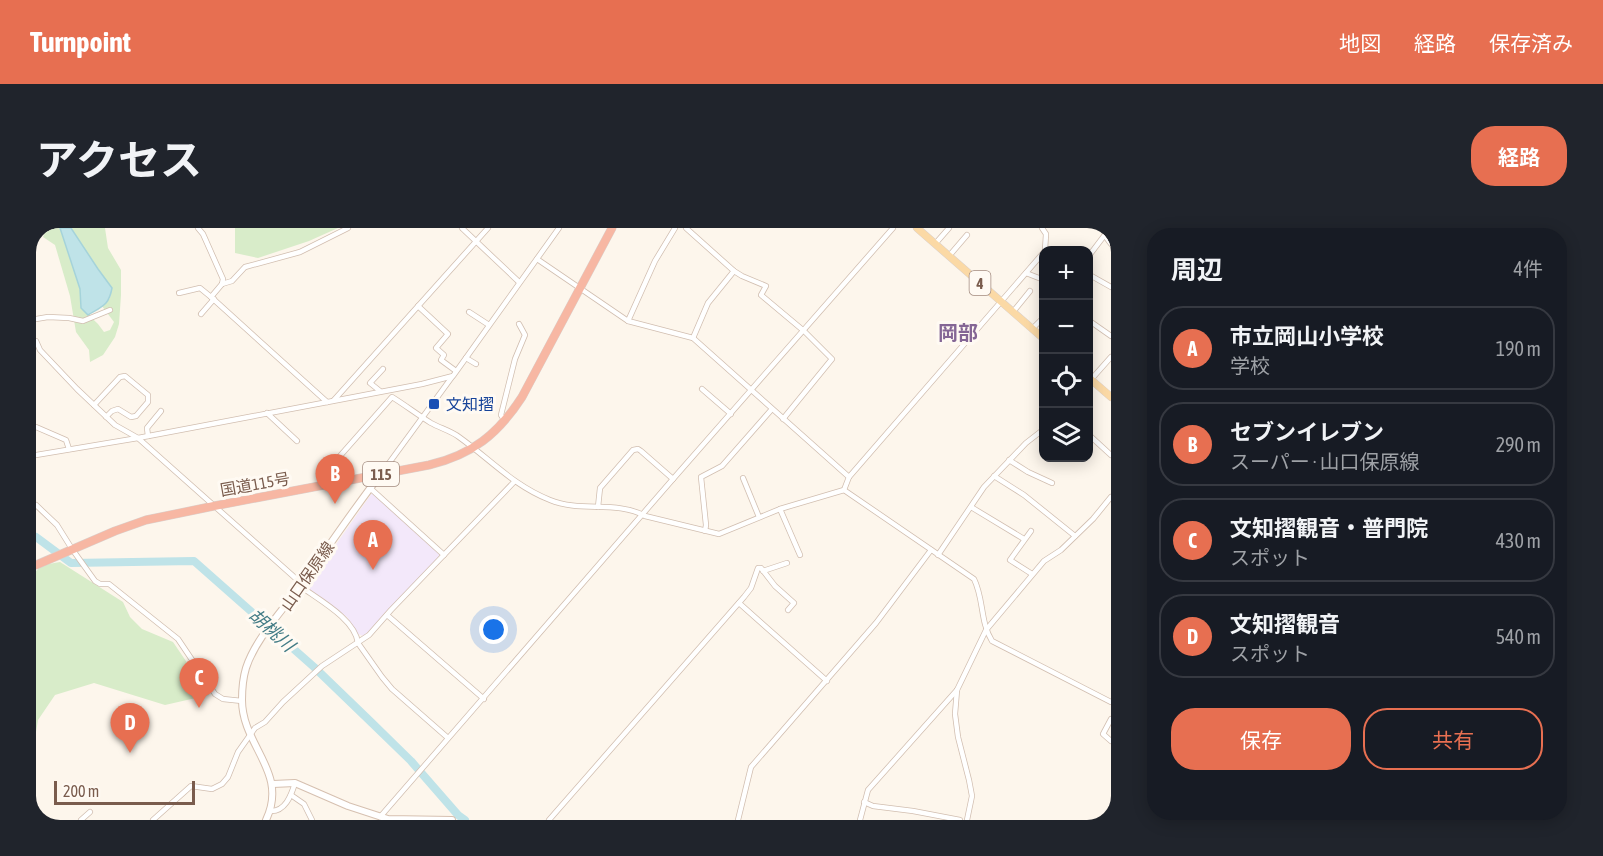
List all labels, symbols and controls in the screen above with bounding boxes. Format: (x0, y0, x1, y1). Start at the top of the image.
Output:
text: Turnpoint (30, 26, 131, 58)
text: 地図 (1339, 31, 1381, 55)
text: 経路 (1414, 31, 1456, 55)
text: 保存済み (1489, 31, 1573, 55)
button: 経路 (1471, 126, 1567, 186)
text: アクセス (36, 136, 202, 184)
map controls (1039, 246, 1093, 462)
button: + (1039, 246, 1093, 300)
text: 周辺 (1171, 255, 1223, 285)
text: 4件 (1514, 257, 1543, 280)
road number: 4 (970, 271, 990, 295)
button: − (1039, 300, 1093, 354)
district label: 岡部 (938, 321, 978, 344)
text: 市立岡山小学校 (1230, 323, 1384, 349)
text: A (1188, 337, 1197, 360)
text: 190 m (1496, 337, 1541, 360)
button: locate (1039, 354, 1093, 408)
text: 学校 (1230, 354, 1270, 377)
place label: 文知摺 (446, 395, 494, 413)
marker: 文知摺 (427, 397, 441, 411)
button: layers (1039, 408, 1093, 462)
text: セブンイレブン (1230, 419, 1384, 445)
text: B (1188, 433, 1197, 456)
text: 290 m (1496, 433, 1541, 456)
text: スーパー · 山口保原線 (1230, 450, 1420, 473)
pin: B (316, 454, 354, 504)
road number: 115 (363, 462, 399, 486)
street label: 国道115号 (219, 469, 291, 499)
text: 文知摺観音・普門院 (1230, 515, 1428, 541)
pin: A (354, 520, 392, 570)
text: C (1188, 529, 1197, 552)
text: 430 m (1496, 529, 1541, 552)
street label: 山口保原線 (277, 538, 337, 614)
text: スポット (1230, 546, 1310, 569)
water label: 胡桃川 (245, 604, 301, 657)
text: 文知摺観音 (1230, 611, 1340, 637)
your location (479, 615, 508, 644)
text: D (1187, 625, 1198, 648)
text: 540 m (1496, 625, 1541, 648)
text: スポット (1230, 642, 1310, 665)
pin: C (180, 658, 218, 708)
pin: D (110, 704, 149, 753)
button: 保存 (1171, 708, 1351, 770)
button: 共有 (1363, 708, 1543, 770)
scale bar (54, 778, 195, 806)
text: 200 m (63, 782, 99, 800)

